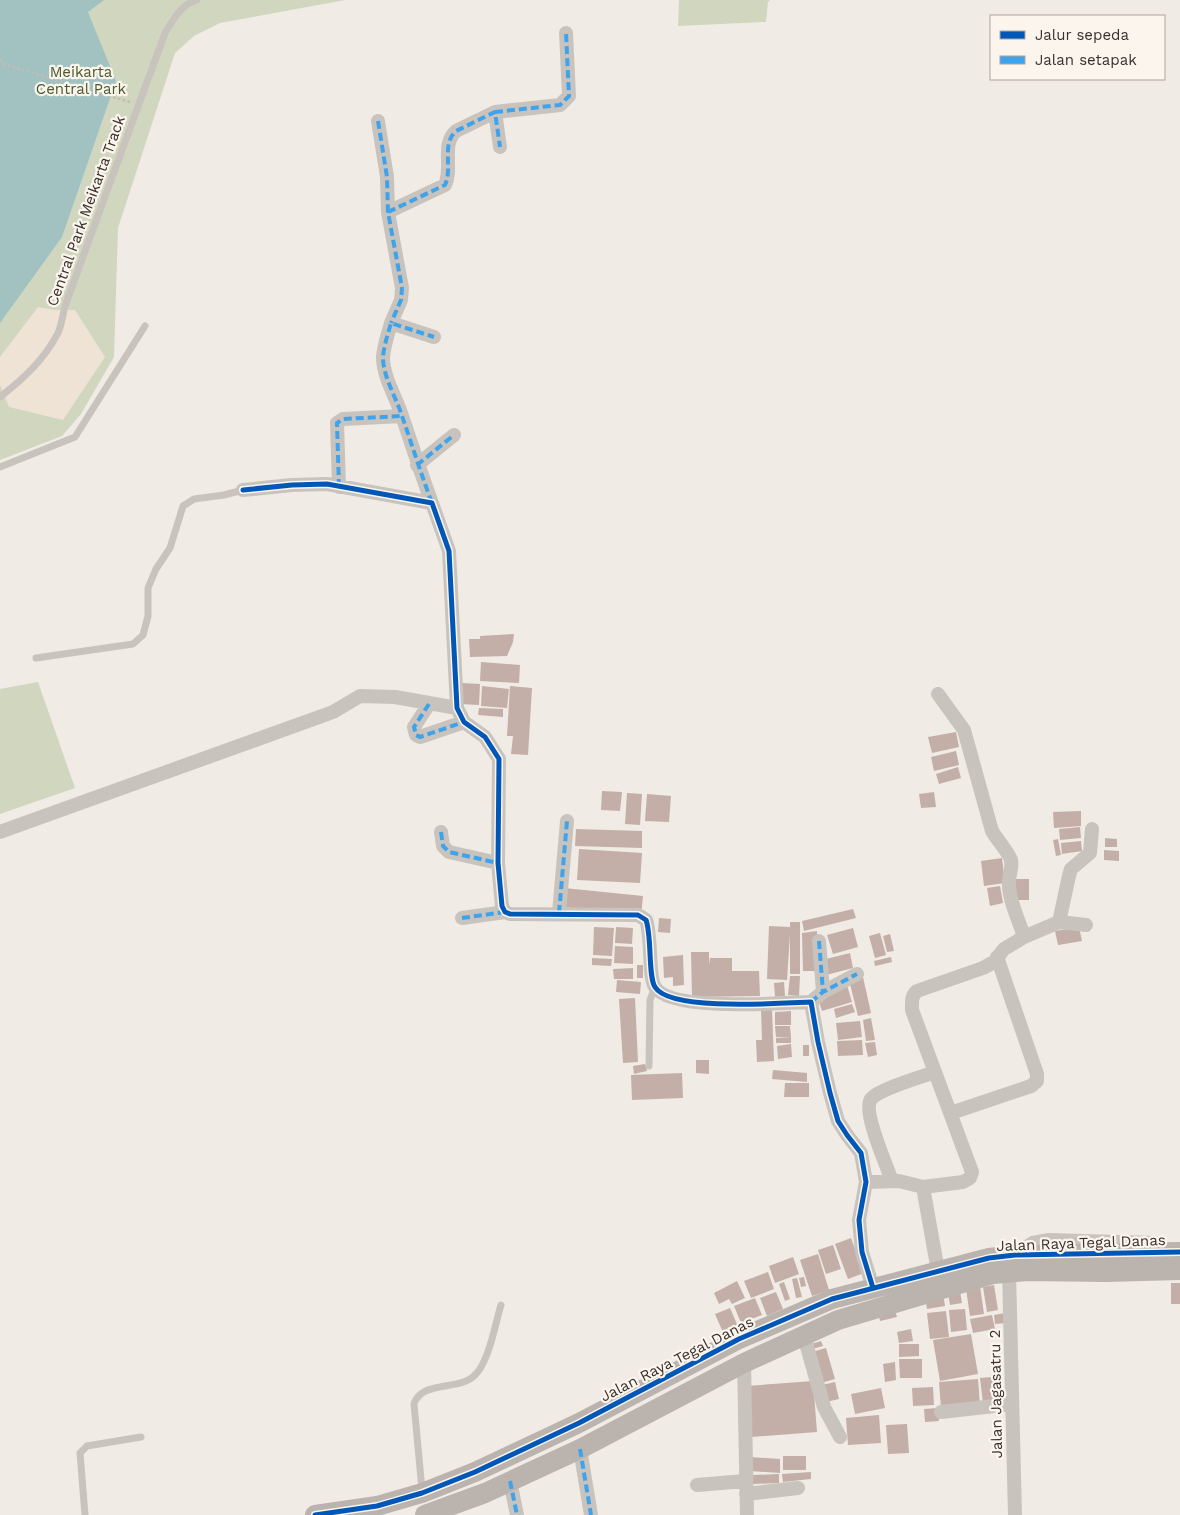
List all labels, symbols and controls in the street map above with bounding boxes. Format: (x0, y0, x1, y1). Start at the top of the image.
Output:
legend (990, 15, 1165, 80)
text: Jalur sepeda (1035, 26, 1129, 44)
text: Jalan setapak (1035, 51, 1137, 69)
park label: Meikarta Central Park (36, 63, 127, 98)
street label: Central Park Meikarta Track (43, 113, 129, 309)
street label: Jalan Raya Tegal Danas (996, 1231, 1166, 1255)
street label: Jalan Raya Tegal Danas (597, 1313, 757, 1405)
street label: Jalan Jagasatru 2 (986, 1330, 1006, 1458)

